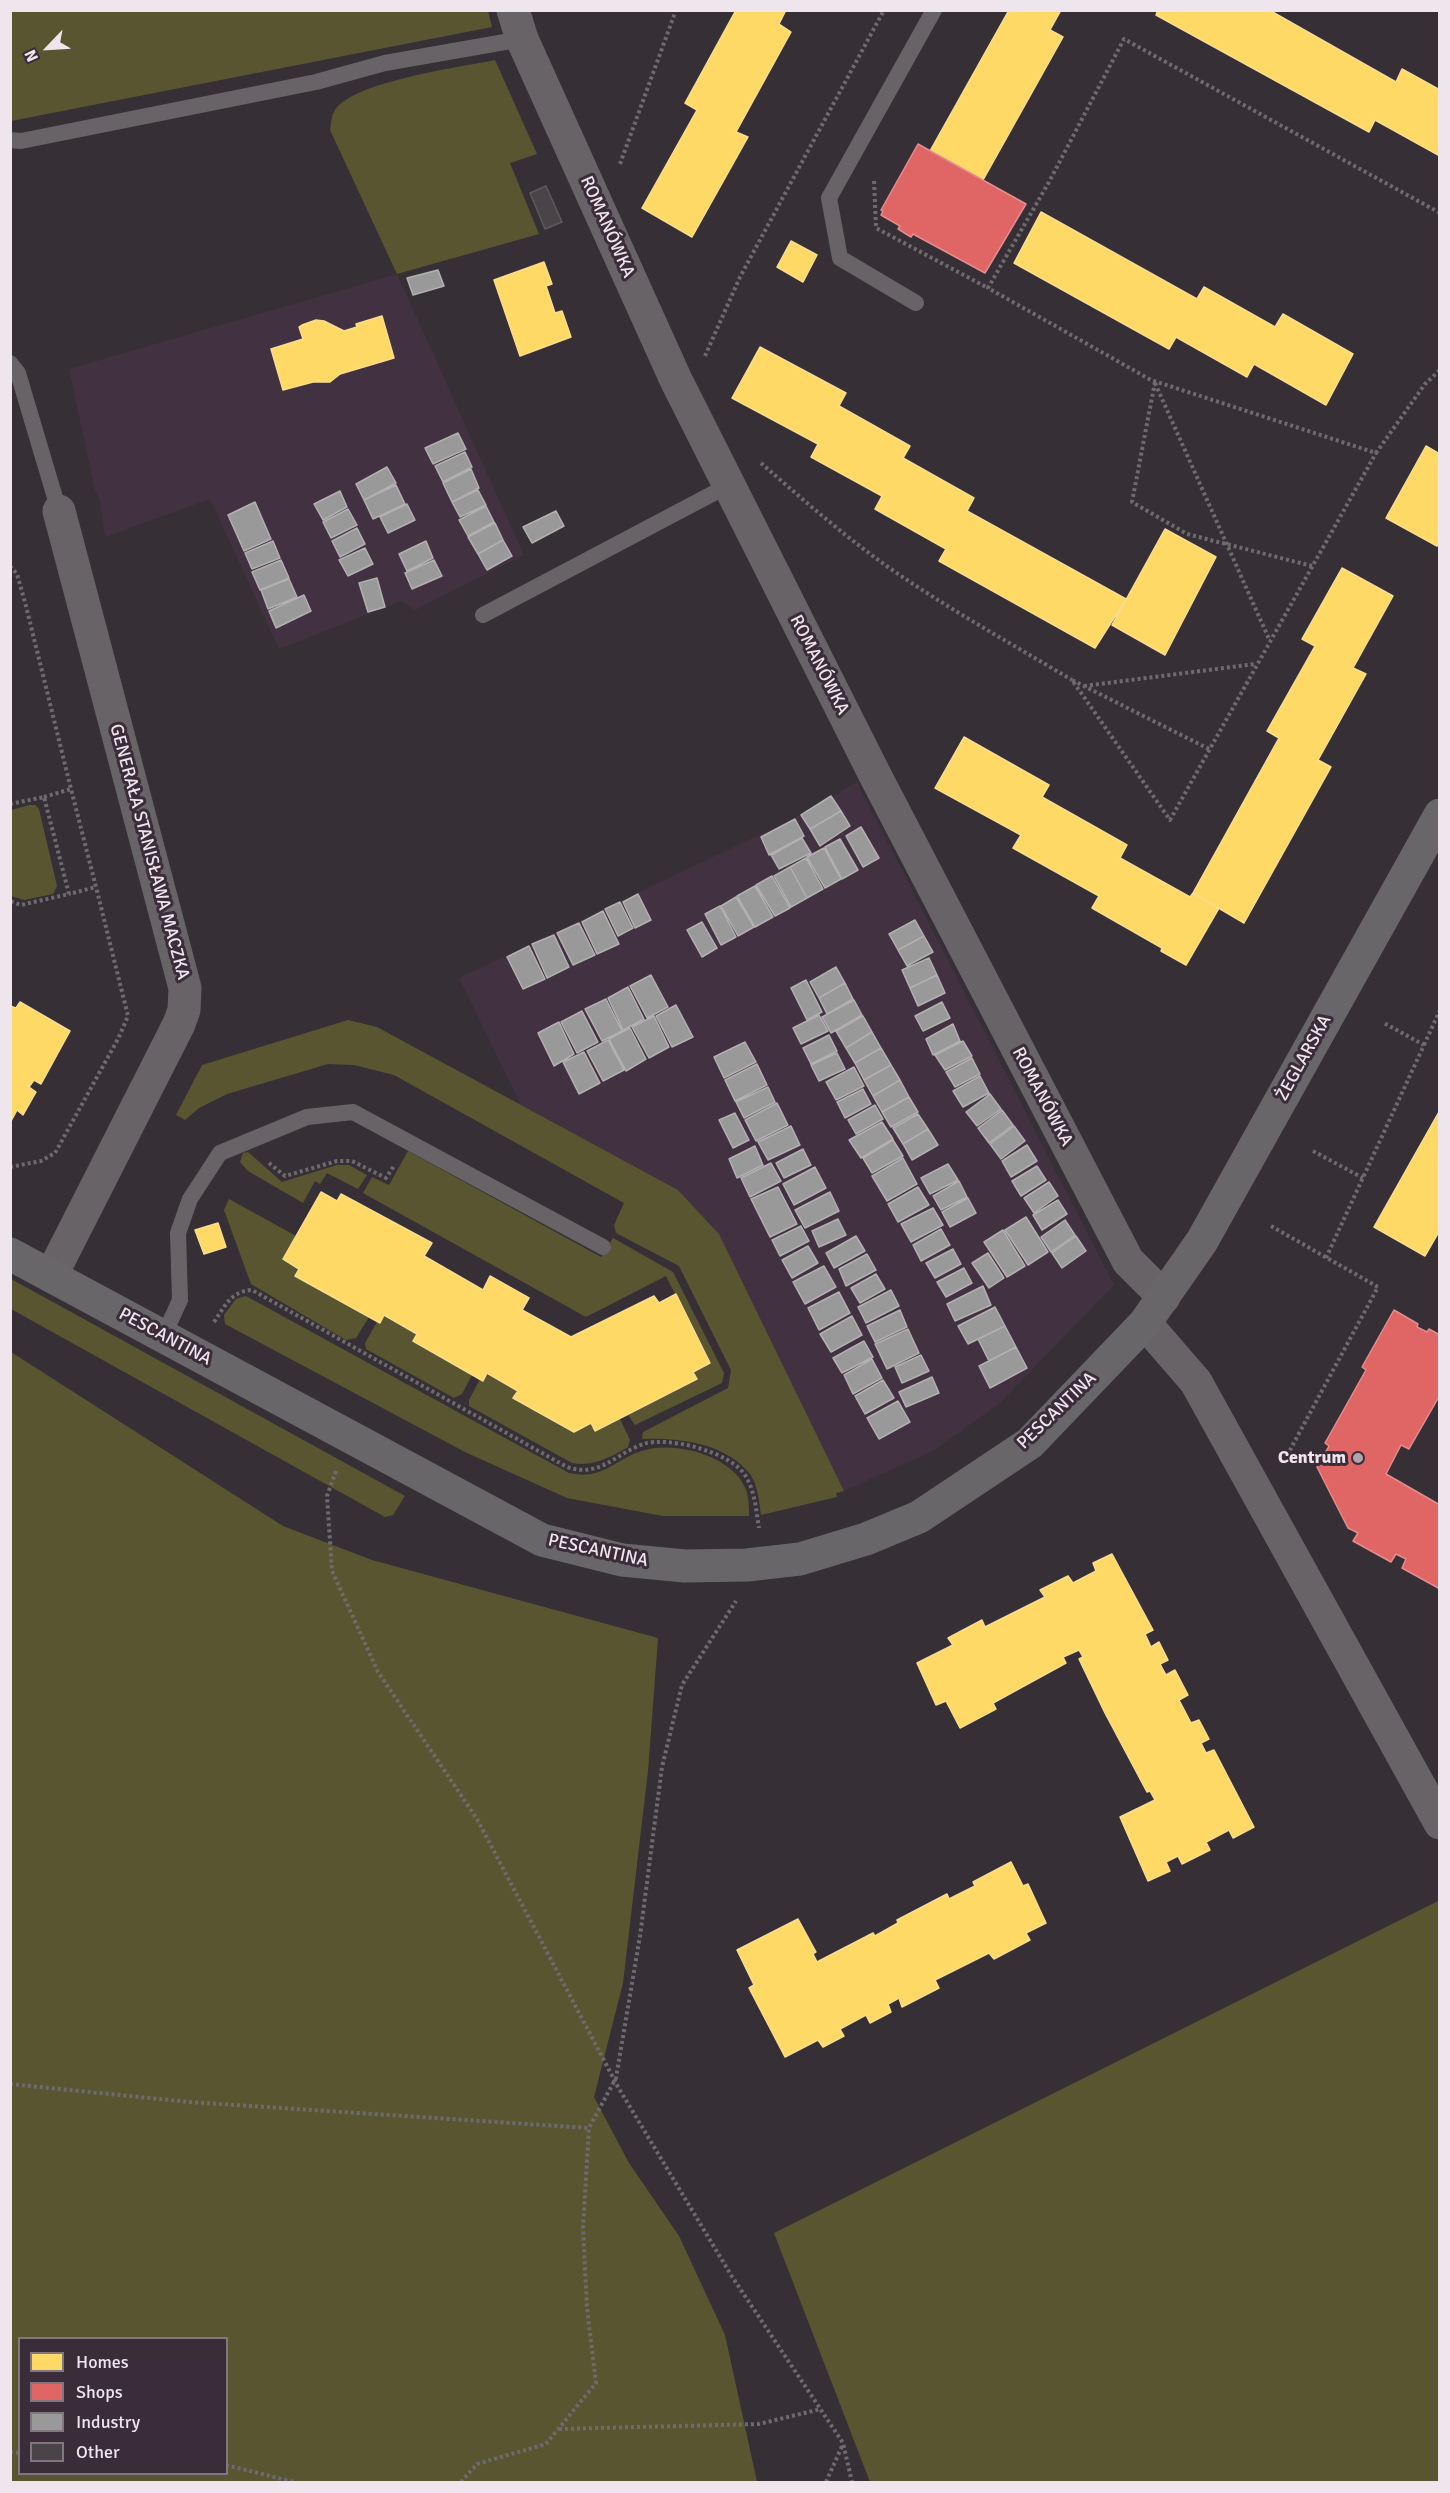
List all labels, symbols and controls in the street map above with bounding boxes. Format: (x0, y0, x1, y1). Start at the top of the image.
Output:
north arrow (18, 18, 78, 78)
text: N (20, 46, 43, 65)
street label: ROMANÓWKA (575, 173, 639, 281)
street label: ROMANÓWKA (785, 612, 853, 718)
street label: GENERAŁA STANISŁAWA MACZKA (104, 722, 194, 982)
street label: ŻEGLARSKA (1272, 1011, 1336, 1105)
street label: ROMANÓWKA (1007, 1044, 1077, 1150)
street label: PESCANTINA (115, 1304, 215, 1370)
street label: PESCANTINA (1013, 1368, 1101, 1454)
place label: Centrum (1278, 1447, 1346, 1469)
marker: Centrum (1351, 1451, 1365, 1465)
street label: PESCANTINA (546, 1530, 650, 1572)
legend (18, 2337, 228, 2475)
text: Homes (76, 2351, 129, 2373)
text: Shops (76, 2381, 123, 2403)
text: Industry (76, 2411, 140, 2433)
text: Other (76, 2441, 120, 2463)

